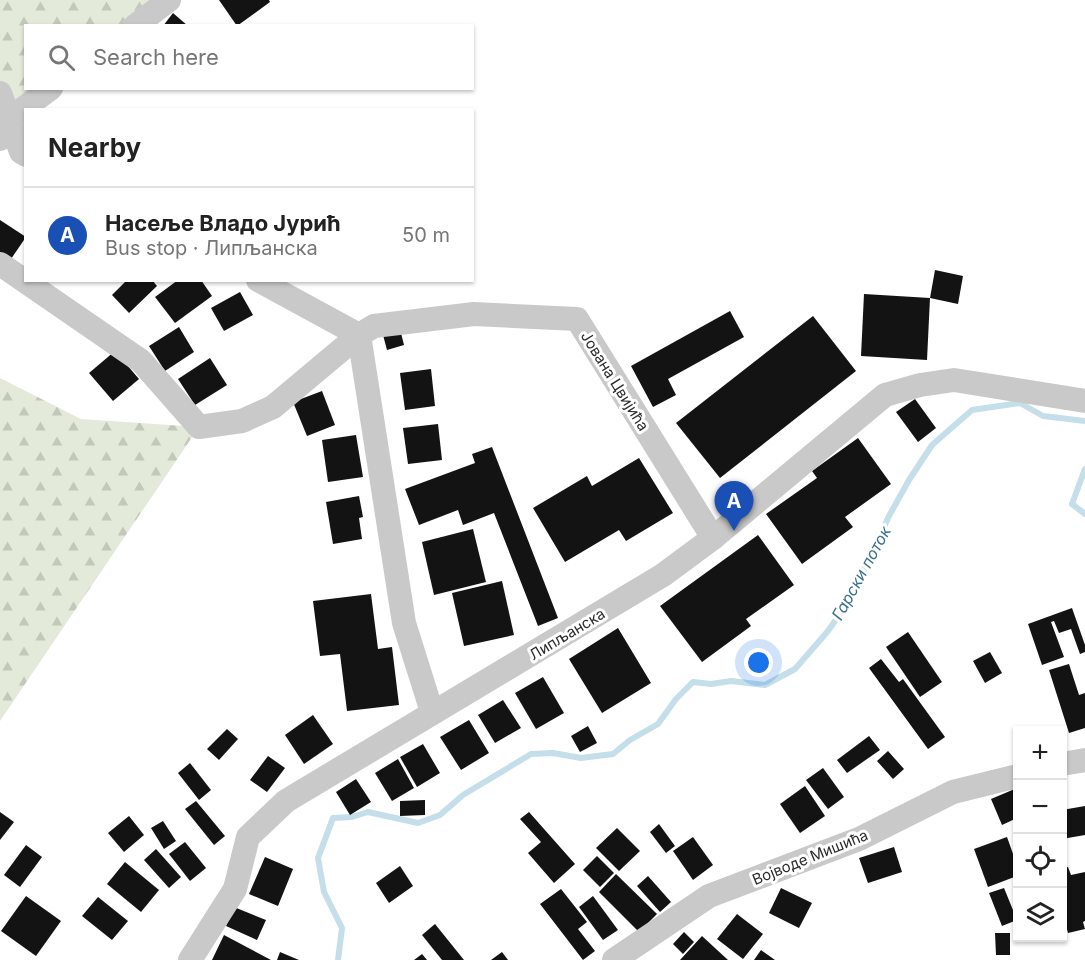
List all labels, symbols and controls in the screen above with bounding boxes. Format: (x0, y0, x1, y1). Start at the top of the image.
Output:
search box (24, 24, 474, 90)
icon: search (45, 41, 78, 74)
text: Search here (93, 44, 219, 70)
text: Nearby (48, 132, 141, 163)
text: Насеље Владо Јурић (105, 210, 341, 236)
text: A (60, 223, 75, 247)
text: 50 m (402, 223, 450, 247)
text: Bus stop · Липљанска (105, 236, 318, 260)
street label: Јована Цвијића (577, 328, 653, 434)
pin: A (714, 482, 754, 531)
water label: Гарски поток (827, 522, 896, 623)
street label: Липљанска (526, 604, 608, 664)
your location (744, 648, 773, 677)
map controls (1013, 726, 1067, 942)
button: + (1013, 726, 1067, 780)
button: − (1013, 780, 1067, 834)
street label: Војводе Мишића (749, 825, 871, 889)
button: locate (1013, 834, 1067, 888)
button: layers (1013, 888, 1067, 942)

